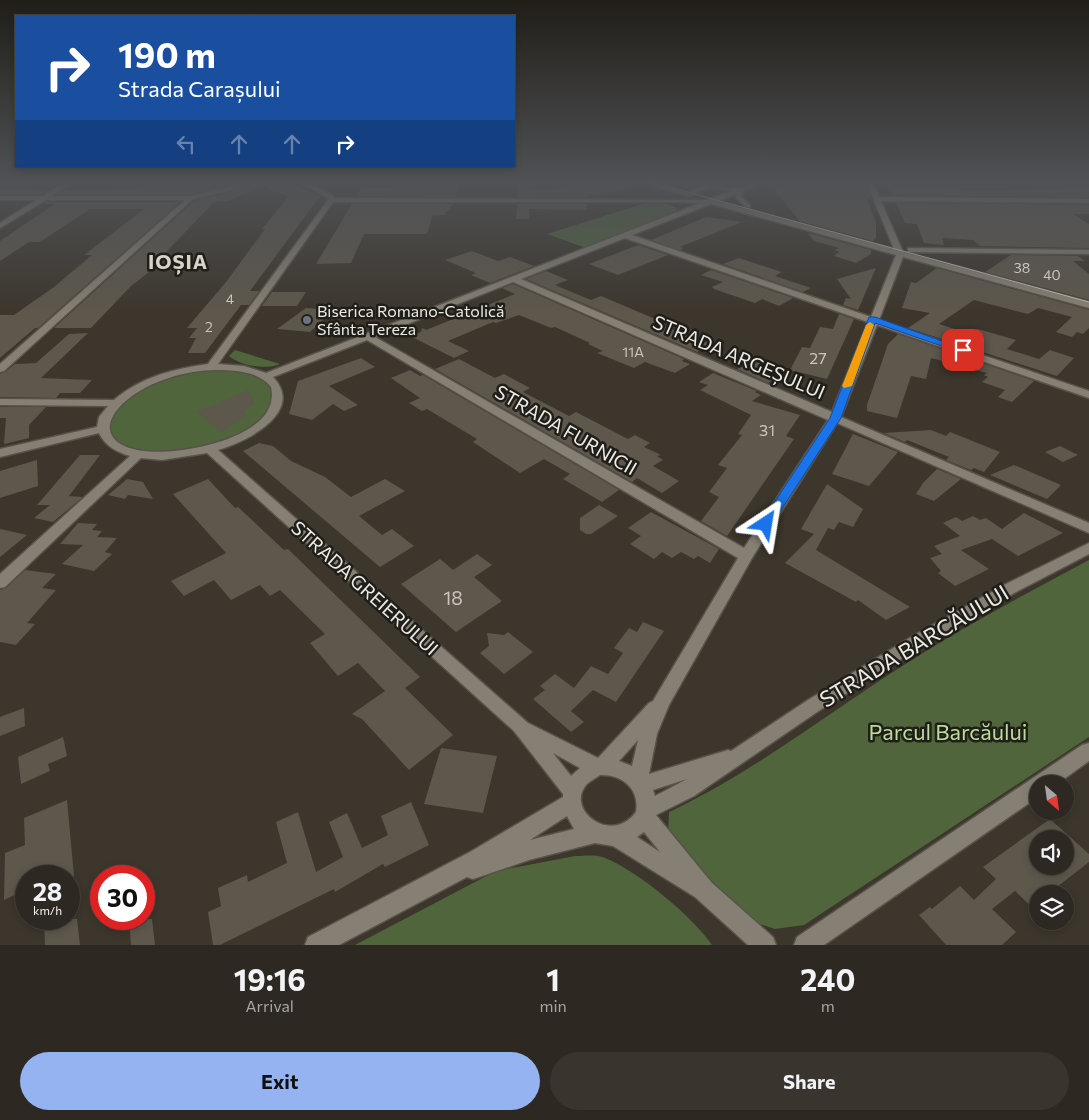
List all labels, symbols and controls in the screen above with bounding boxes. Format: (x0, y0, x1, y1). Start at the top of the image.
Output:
text: 190 m (118, 32, 216, 75)
icon: right (35, 35, 100, 100)
text: Strada Carașului (118, 75, 281, 102)
icon: left (172, 130, 200, 158)
icon: ahead (225, 130, 253, 158)
icon: ahead (278, 130, 306, 158)
icon: right (331, 130, 359, 158)
district label: IOȘIA (148, 249, 208, 275)
house number: 38 (1014, 259, 1030, 276)
house number: 40 (1043, 266, 1061, 283)
house number: 4 (226, 290, 235, 307)
place label: Biserica Romano-Catolică Sfânta Tereza (317, 301, 504, 338)
street label: STRADA ARGEȘULUI (649, 310, 829, 405)
marker: Biserica Romano-Catolică Sfânta Tereza (301, 314, 313, 326)
house number: 2 (205, 318, 213, 335)
pin (942, 329, 984, 371)
icon: arrive (949, 336, 977, 364)
house number: 11A (622, 343, 644, 360)
house number: 27 (809, 348, 827, 367)
street label: STRADA FURNICII (491, 380, 641, 479)
house number: 31 (759, 420, 775, 439)
position arrow (739, 497, 791, 549)
street label: STRADA GREIERULUI (287, 516, 444, 660)
street label: STRADA BARCĂULUI (814, 578, 1013, 713)
house number: 18 (443, 586, 463, 609)
park label: Parcul Barcăului (869, 718, 1027, 745)
north arrow (1029, 775, 1074, 820)
map controls (1029, 775, 1074, 930)
button: sound (1029, 830, 1074, 875)
speed limit sign: 30 (90, 865, 155, 930)
text: 28 (33, 876, 62, 906)
button: layers (1029, 885, 1074, 930)
text: km/h (33, 903, 62, 917)
text: 19:16 (234, 960, 306, 997)
text: 1 (546, 960, 560, 997)
text: 240 (800, 960, 855, 997)
text: Arrival (246, 996, 294, 1015)
text: min (539, 996, 567, 1015)
text: m (821, 996, 835, 1015)
button: Exit (20, 1052, 540, 1110)
button: Share (550, 1052, 1069, 1110)

